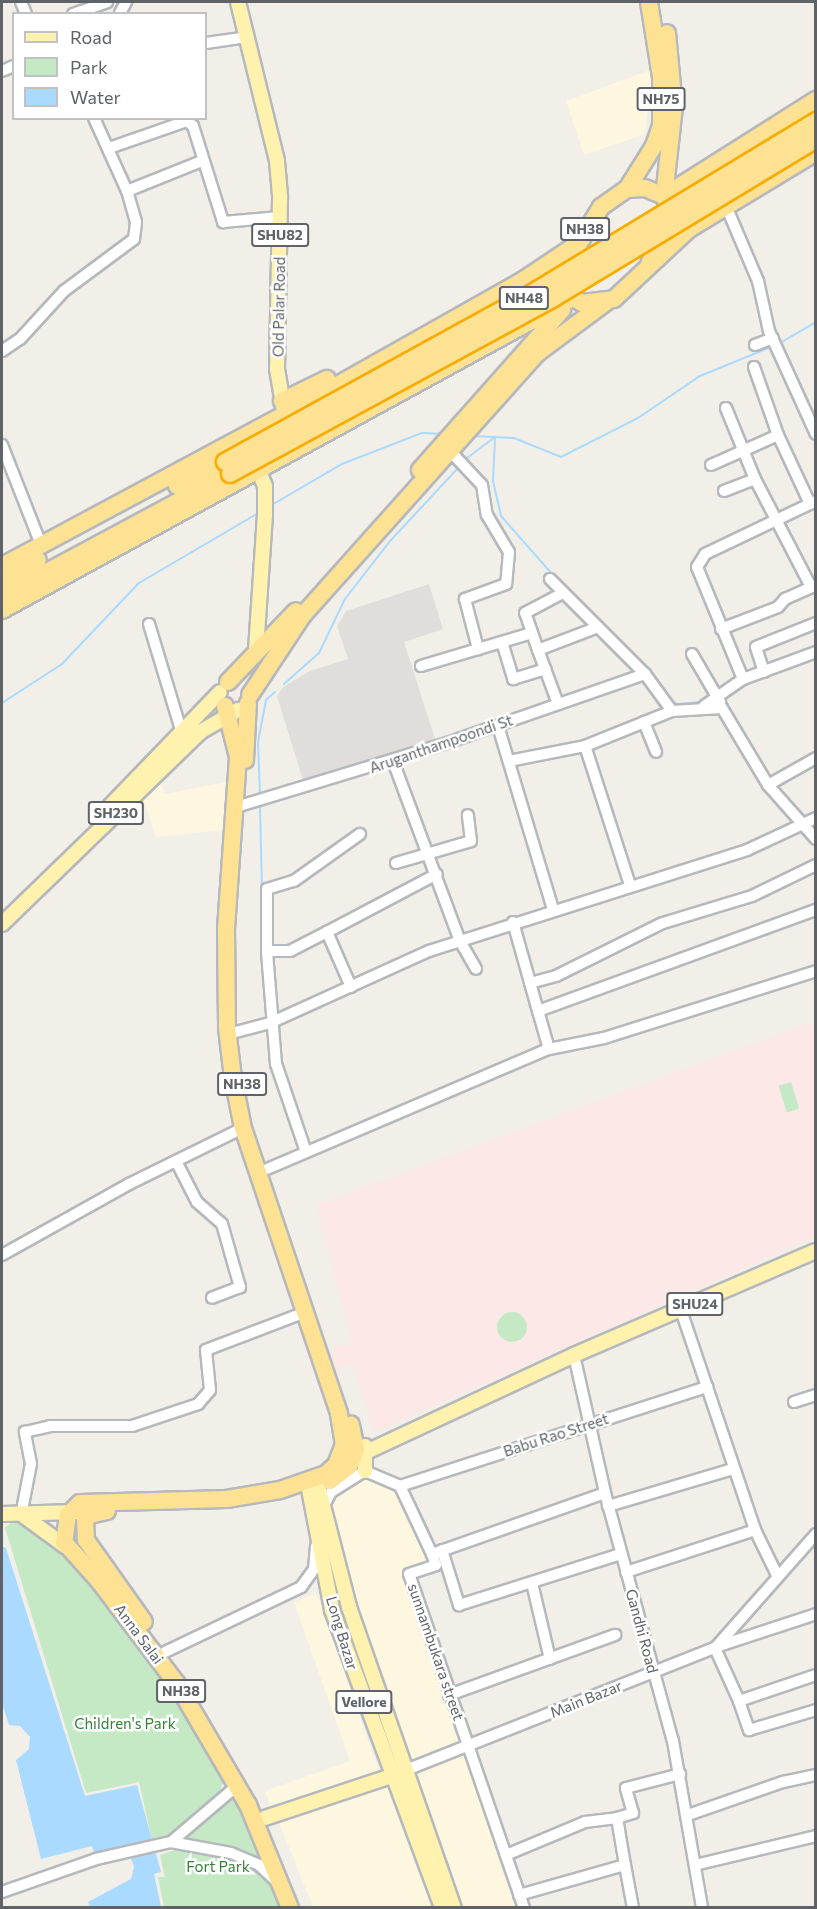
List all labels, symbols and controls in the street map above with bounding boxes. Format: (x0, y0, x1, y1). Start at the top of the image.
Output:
legend (12, 12, 207, 120)
text: Road (70, 26, 112, 48)
text: Park (70, 56, 108, 78)
text: Water (70, 86, 121, 108)
road number: NH75 (636, 88, 686, 110)
road number: NH38 (560, 218, 610, 240)
road number: SHU82 (250, 224, 310, 246)
street label: Old Palar Road (269, 257, 289, 357)
road number: NH48 (498, 287, 550, 309)
street label: Aruganthampoondi St (367, 711, 515, 777)
road number: SH230 (88, 802, 144, 824)
road number: NH38 (216, 1073, 268, 1095)
road number: SHU24 (665, 1293, 725, 1315)
street label: Babu Rao Street (501, 1409, 611, 1461)
street label: sunnambukara street (404, 1581, 468, 1723)
street label: Gandhi Road (622, 1587, 662, 1675)
street label: Long Bazar (322, 1594, 362, 1672)
street label: Anna Salai (111, 1600, 167, 1668)
street label: Main Bazar (547, 1676, 625, 1722)
road number: NH38 (156, 1680, 207, 1702)
road number: Vellore (334, 1691, 394, 1713)
park label: Children's Park (74, 1715, 176, 1733)
park label: Fort Park (186, 1858, 250, 1876)

